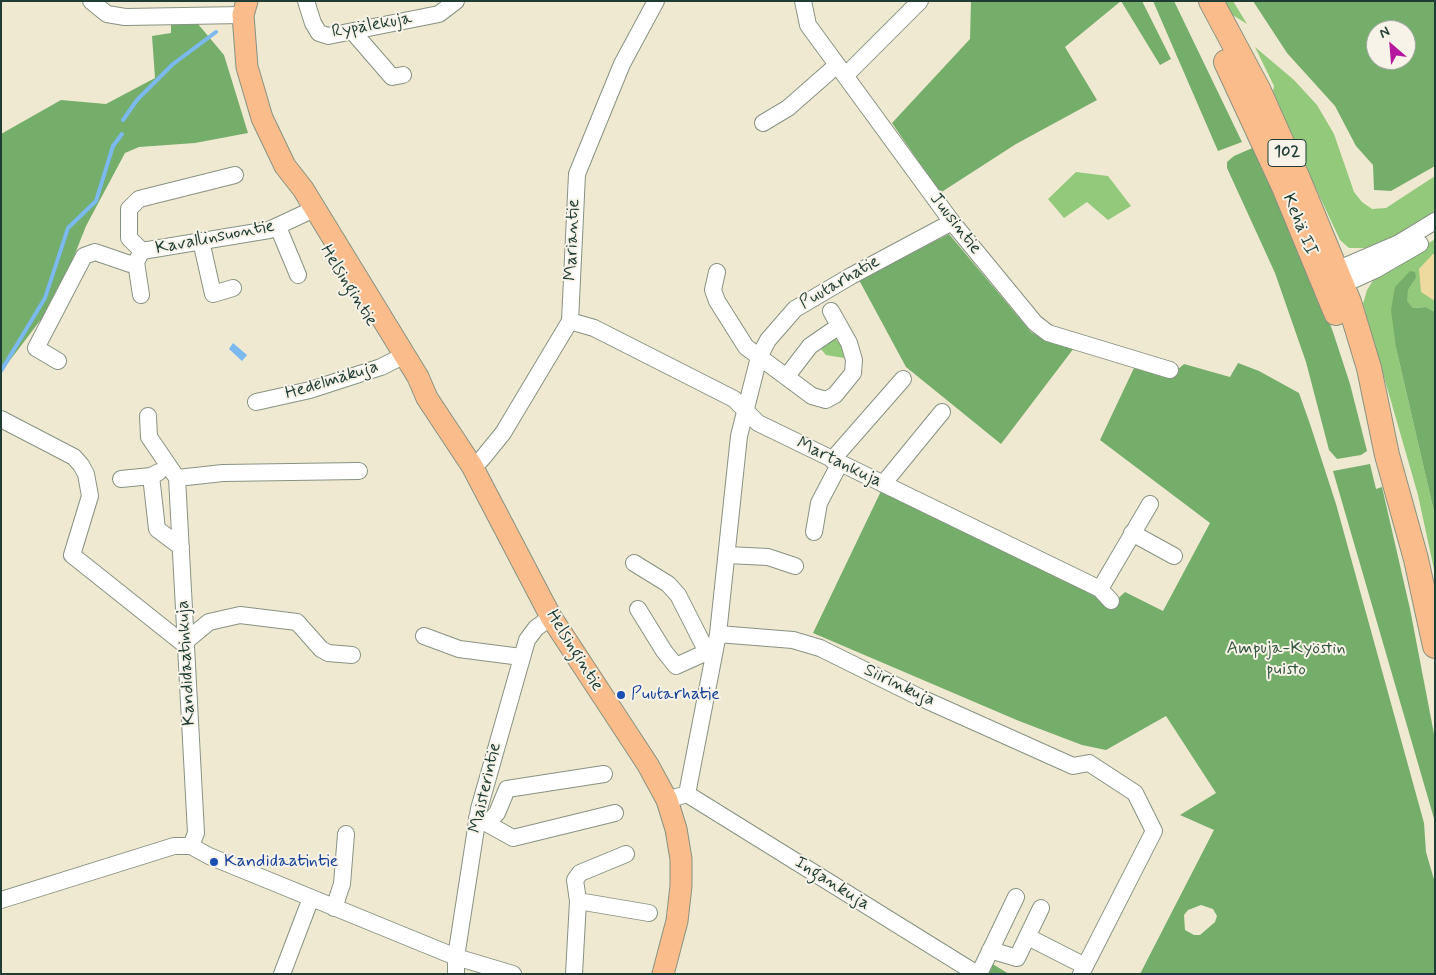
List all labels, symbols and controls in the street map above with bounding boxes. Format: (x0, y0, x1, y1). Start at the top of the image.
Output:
street label: Rypälekuja (330, 8, 414, 44)
north arrow (1366, 20, 1416, 70)
text: N (1376, 22, 1393, 43)
road number: 102 (1268, 140, 1306, 167)
street label: Juusintie (924, 189, 986, 259)
street label: Kehä II (1277, 191, 1321, 259)
street label: Mariantie (561, 199, 585, 281)
street label: Kavallinsuontie (154, 216, 276, 260)
street label: Helsingintie (314, 241, 382, 331)
street label: Puutarhatie (796, 251, 884, 315)
street label: Hedelmäkuja (283, 357, 381, 405)
street label: Martankuja (793, 433, 885, 493)
street label: Kandidaatinkuja (173, 600, 201, 726)
street label: Helsingintie (540, 606, 608, 696)
park label: Ampuja-Kyöstin puisto (1227, 638, 1345, 681)
street label: Siirinkuja (860, 660, 938, 712)
place label: Puutarhatie (631, 684, 720, 706)
marker: Puutarhatie (615, 689, 627, 701)
street label: Maisterintie (465, 741, 507, 835)
place label: Kandidaatintie (224, 851, 338, 873)
street label: Ingankuja (790, 852, 874, 916)
marker: Kandidaatintie (208, 856, 220, 868)

